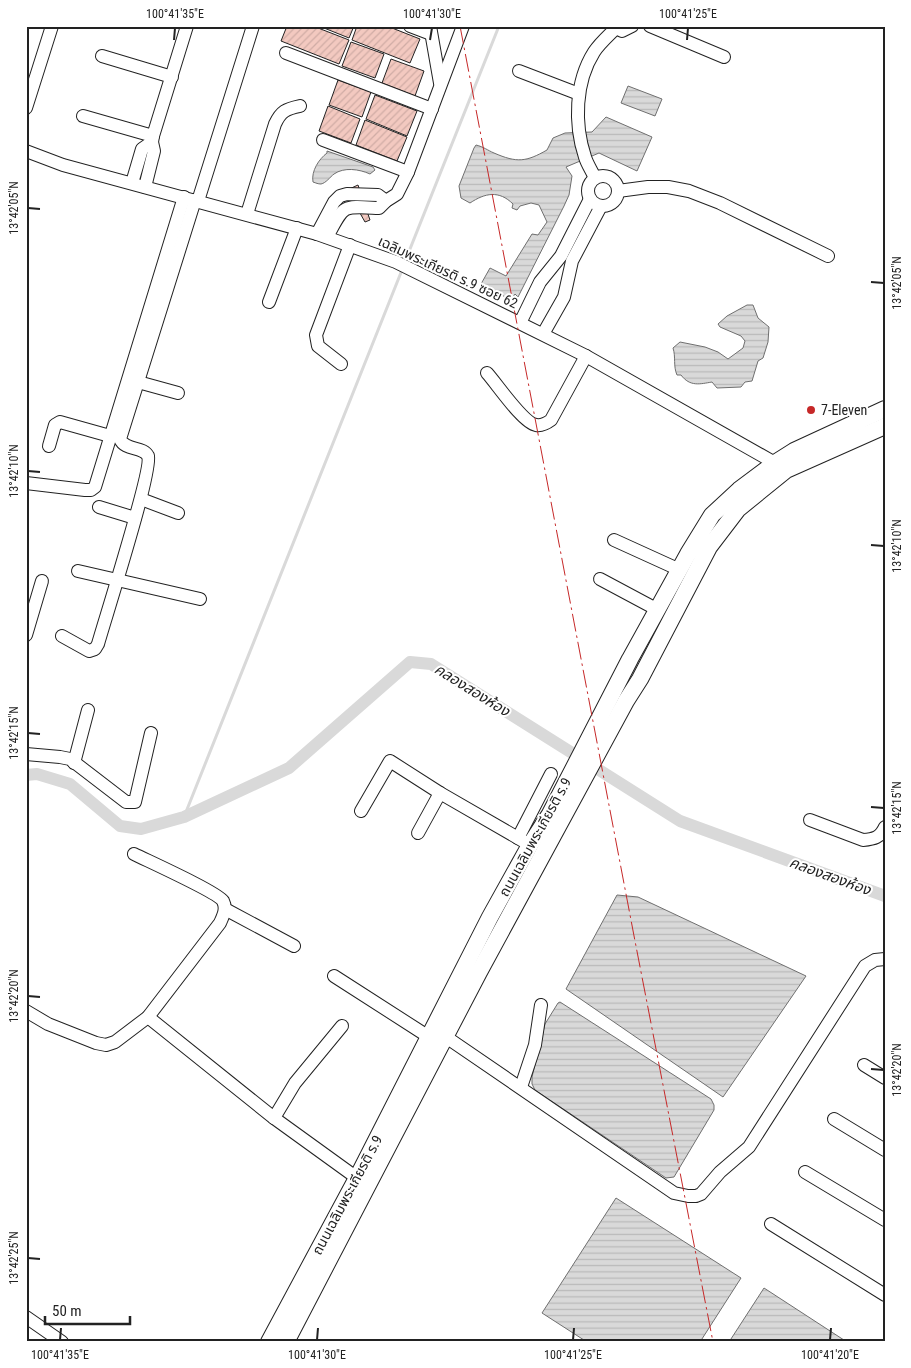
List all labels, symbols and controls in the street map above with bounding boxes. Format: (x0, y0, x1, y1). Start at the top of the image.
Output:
text: 100°41'35"E (146, 7, 204, 21)
text: 100°41'30"E (403, 7, 461, 21)
text: 100°41'25"E (659, 7, 717, 21)
text: 13°42'05"N (7, 181, 21, 235)
street label: เฉลิมพระเกียรติ ร.9 ซอย 62 (376, 233, 520, 311)
text: 13°42'05"N (890, 256, 904, 310)
place label: 7-Eleven (821, 402, 867, 418)
marker: 7-Eleven (805, 404, 817, 416)
text: 13°42'10"N (7, 444, 21, 498)
text: 13°42'10"N (890, 519, 904, 573)
water label: คลองสองห้อง (431, 660, 514, 721)
text: 13°42'15"N (7, 706, 21, 760)
street label: ถนนเฉลิมพระเกียรติ ร.9 (496, 775, 574, 899)
text: 13°42'15"N (890, 781, 904, 835)
water label: คลองสองห้อง (787, 853, 874, 899)
text: 13°42'20"N (7, 969, 21, 1023)
text: 13°42'20"N (890, 1043, 904, 1097)
street label: ถนนเฉลิมพระเกียรติ ร.9 (309, 1132, 385, 1258)
text: 13°42'25"N (7, 1231, 21, 1285)
scale bar (45, 1293, 130, 1325)
text: 50 m (52, 1302, 82, 1320)
text: 100°41'35"E (31, 1348, 89, 1362)
text: 100°41'30"E (288, 1348, 346, 1362)
text: 100°41'25"E (544, 1348, 602, 1362)
text: 100°41'20"E (801, 1348, 859, 1362)

